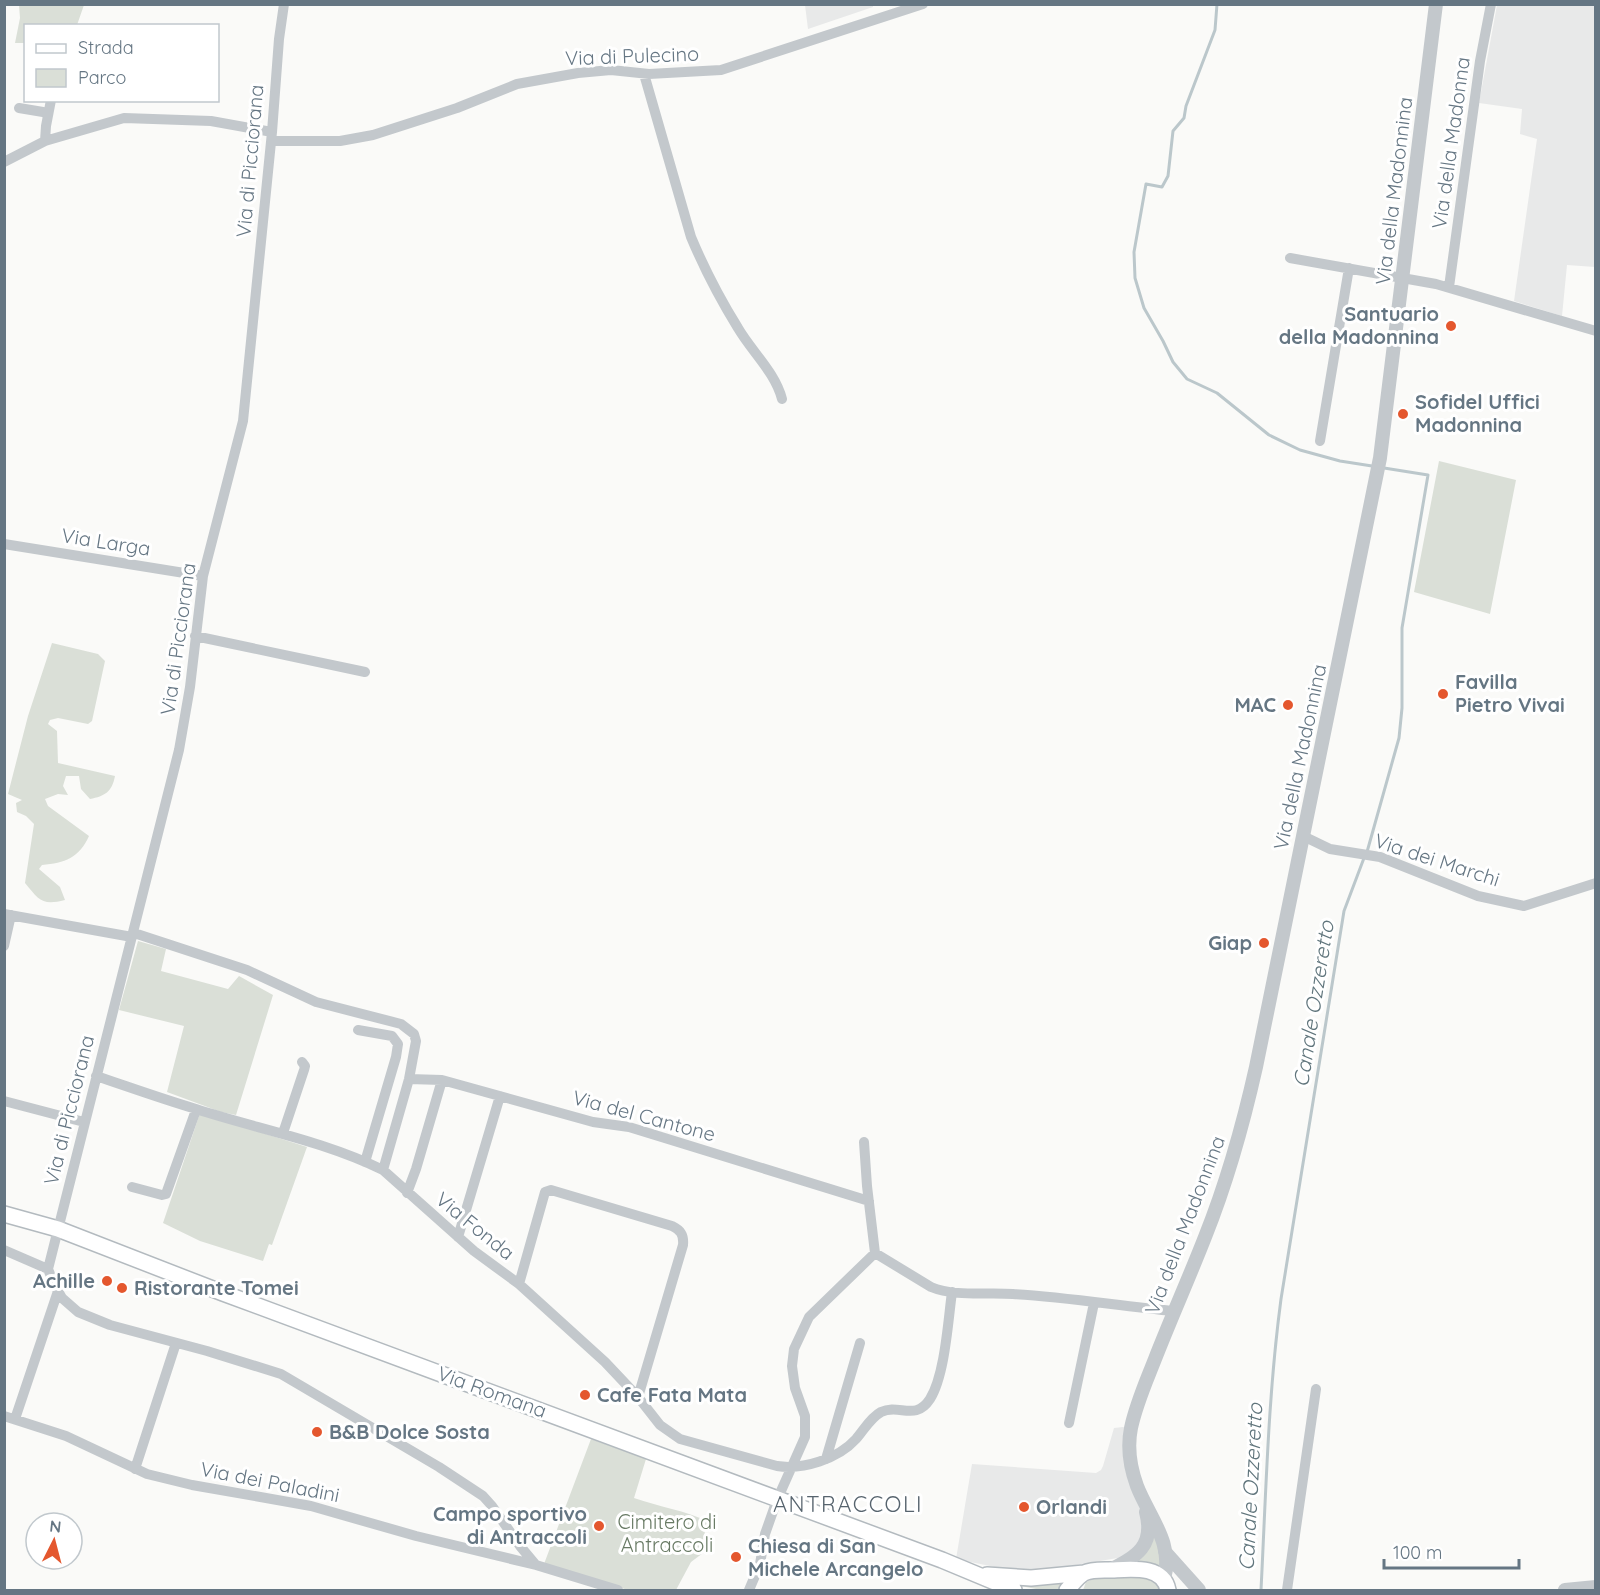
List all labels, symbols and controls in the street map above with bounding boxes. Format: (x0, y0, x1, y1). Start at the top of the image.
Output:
legend (24, 24, 219, 102)
text: Strada (78, 36, 134, 59)
street label: Via di Pulecino (564, 41, 699, 70)
street label: Via della Madonna (1426, 55, 1475, 231)
text: Parco (78, 66, 126, 89)
street label: Via di Picciorana (230, 83, 269, 239)
street label: Via della Madonnina (1370, 95, 1417, 286)
place label: Santuario della Madonnina (1279, 301, 1439, 349)
marker: Santuario della Madonnina (1444, 319, 1458, 333)
place label: Sofidel Uffici Madonnina (1415, 389, 1540, 437)
marker: Sofidel Uffici Madonnina (1396, 407, 1410, 421)
street label: Via Larga (60, 522, 152, 561)
street label: Via di Picciorana (154, 561, 201, 717)
street label: Via della Madonnina (1268, 662, 1331, 852)
place label: Favilla Pietro Vivai (1455, 669, 1565, 717)
marker: Favilla Pietro Vivai (1436, 687, 1450, 701)
place label: MAC (1234, 692, 1276, 717)
marker: MAC (1281, 698, 1295, 712)
street label: Via dei Marchi (1371, 828, 1503, 892)
water label: Canale Ozzeretto (1287, 918, 1339, 1089)
place label: Giap (1208, 930, 1252, 955)
marker: Giap (1257, 936, 1271, 950)
street label: Via di Picciorana (38, 1032, 99, 1187)
street label: Via del Cantone (570, 1084, 718, 1147)
street label: Via della Madonnina (1139, 1132, 1230, 1318)
street label: Via Fonda (431, 1186, 520, 1265)
place label: Achille (33, 1268, 95, 1293)
marker: Achille (100, 1274, 114, 1288)
place label: Ristorante Tomei (134, 1275, 299, 1300)
marker: Ristorante Tomei (115, 1281, 129, 1295)
street label: Via Romana (434, 1360, 550, 1423)
place label: Cafe Fata Mata (597, 1382, 747, 1407)
marker: Cafe Fata Mata (578, 1388, 592, 1402)
water label: Canale Ozzeretto (1233, 1401, 1267, 1571)
place label: B&B Dolce Sosta (329, 1419, 490, 1444)
marker: B&B Dolce Sosta (310, 1425, 324, 1439)
street label: Via dei Paladini (198, 1456, 342, 1507)
district label: ANTRACCOLI (773, 1490, 923, 1518)
place label: Orlandi (1036, 1494, 1107, 1519)
marker: Orlandi (1017, 1500, 1031, 1514)
place label: Campo sportivo di Antraccoli (433, 1501, 587, 1549)
park label: Cimitero di Antraccoli (617, 1509, 717, 1557)
north arrow (24, 1511, 84, 1571)
text: N (49, 1516, 62, 1537)
marker: Campo sportivo di Antraccoli (592, 1519, 606, 1533)
scale bar (1384, 1532, 1519, 1570)
place label: Chiesa di San Michele Arcangelo (748, 1533, 923, 1581)
text: 100 m (1393, 1541, 1442, 1564)
marker: Chiesa di San Michele Arcangelo (729, 1550, 743, 1564)

